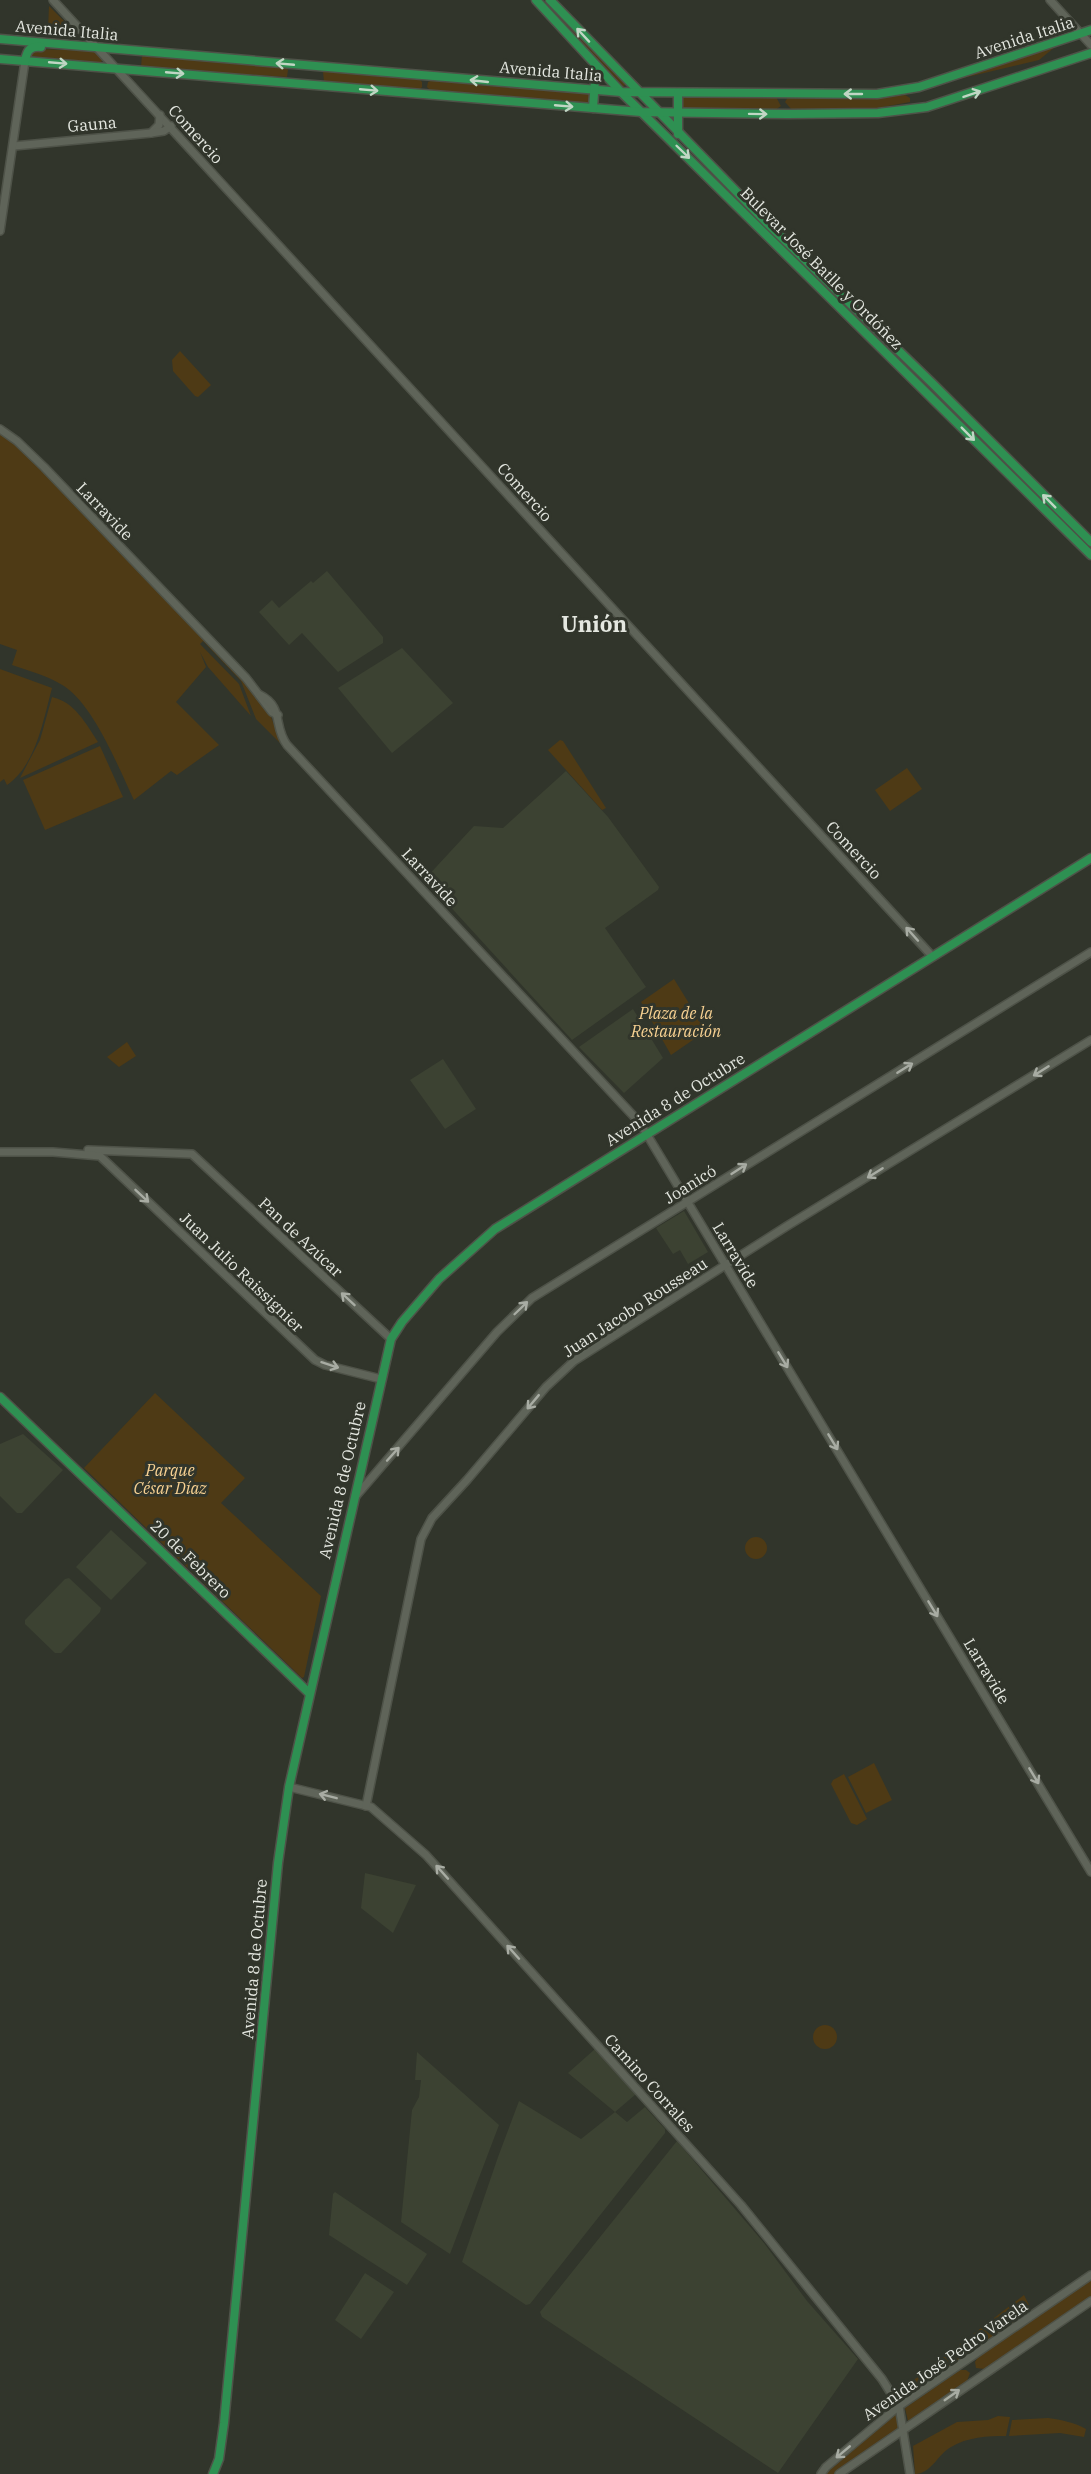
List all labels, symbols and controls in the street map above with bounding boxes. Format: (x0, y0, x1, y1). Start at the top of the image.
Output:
street label: Avenida Italia (972, 11, 1077, 62)
street label: Avenida Italia (15, 16, 120, 44)
one-way arrow (576, 28, 591, 43)
street label: Avenida Italia (499, 57, 604, 85)
one-way arrow (48, 58, 68, 69)
one-way arrow (276, 58, 296, 69)
one-way arrow (165, 68, 185, 79)
one-way arrow (470, 75, 490, 86)
one-way arrow (359, 85, 379, 96)
one-way arrow (962, 87, 981, 98)
one-way arrow (843, 88, 863, 100)
street label: Comercio (164, 100, 228, 168)
one-way arrow (553, 101, 573, 112)
one-way arrow (747, 108, 767, 120)
street label: Gauna (67, 112, 118, 136)
one-way arrow (676, 145, 691, 160)
street label: Bulevar José Batlle y Ordóñez (737, 183, 907, 353)
one-way arrow (961, 427, 976, 442)
street label: Comercio (493, 458, 557, 526)
street label: Larravide (73, 478, 137, 544)
one-way arrow (1042, 493, 1057, 508)
district label: Unión (561, 609, 627, 638)
street label: Comercio (822, 817, 886, 883)
street label: Larravide (398, 844, 462, 910)
one-way arrow (905, 926, 919, 941)
park label: Plaza de la Restauración (630, 1003, 721, 1041)
street label: Avenida 8 de Octubre (602, 1048, 748, 1150)
one-way arrow (896, 1061, 913, 1073)
one-way arrow (1033, 1066, 1050, 1078)
street label: Joanicó (660, 1160, 720, 1208)
one-way arrow (730, 1163, 747, 1175)
one-way arrow (867, 1168, 884, 1180)
one-way arrow (134, 1189, 149, 1203)
street label: Pan de Azúcar (255, 1193, 347, 1281)
street label: Juan Julio Raissignier (176, 1208, 308, 1336)
street label: Larravide (709, 1219, 763, 1291)
street label: Juan Jacobo Rousseau (559, 1253, 711, 1361)
one-way arrow (341, 1293, 356, 1307)
one-way arrow (514, 1301, 529, 1315)
one-way arrow (778, 1351, 790, 1368)
one-way arrow (320, 1360, 339, 1371)
one-way arrow (526, 1394, 540, 1409)
street label: Avenida 8 de Octubre (314, 1399, 370, 1561)
one-way arrow (826, 1433, 839, 1450)
one-way arrow (386, 1447, 400, 1462)
park label: Parque César Díaz (134, 1460, 207, 1498)
street label: 20 de Febrero (147, 1516, 235, 1602)
one-way arrow (927, 1600, 939, 1617)
street label: Larravide (960, 1635, 1014, 1707)
one-way arrow (1028, 1767, 1040, 1784)
one-way arrow (318, 1790, 337, 1802)
one-way arrow (435, 1865, 449, 1880)
street label: Avenida 8 de Octubre (237, 1878, 271, 2040)
one-way arrow (506, 1944, 520, 1959)
street label: Camino Corrales (601, 2030, 699, 2136)
street label: Avenida José Pedro Varela (859, 2295, 1032, 2425)
one-way arrow (943, 2389, 960, 2401)
one-way arrow (835, 2446, 851, 2459)

